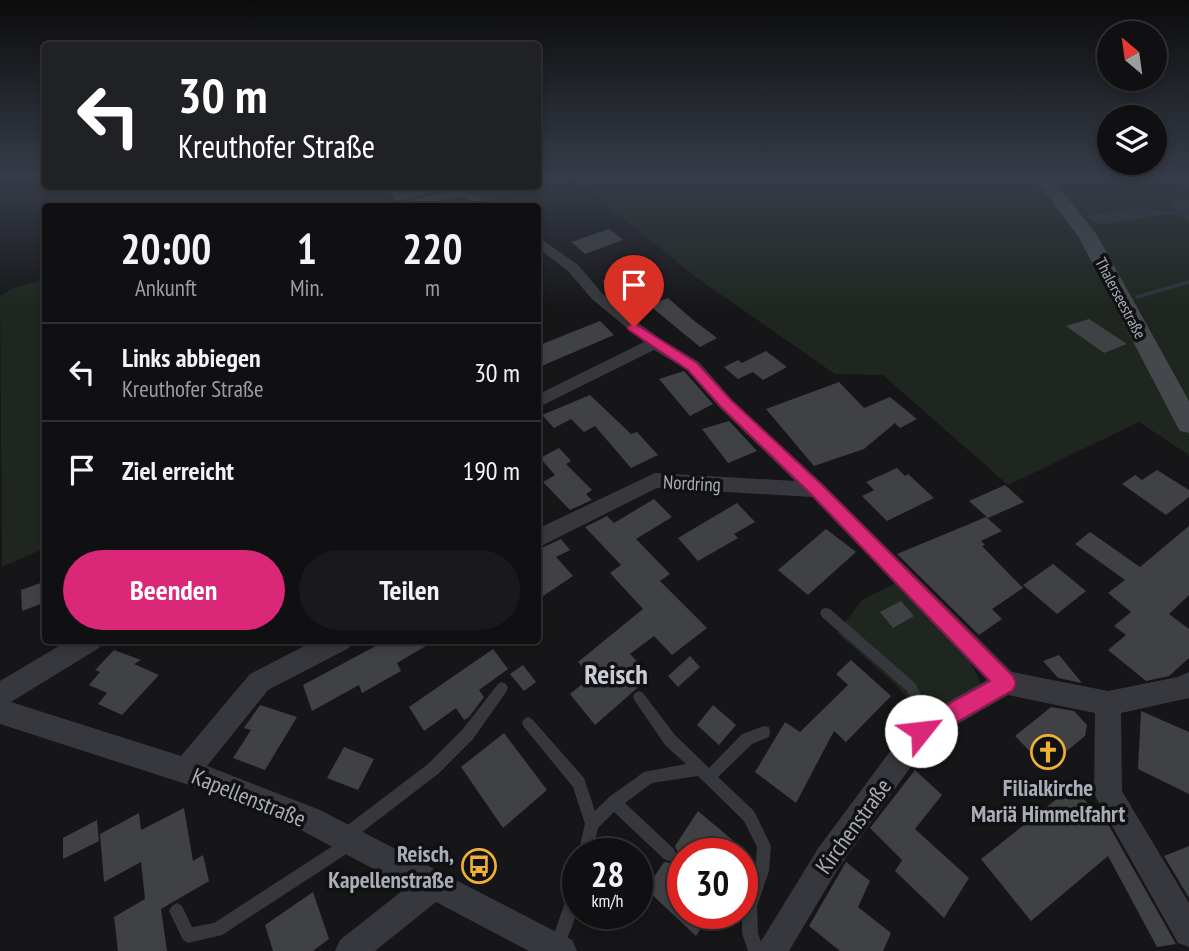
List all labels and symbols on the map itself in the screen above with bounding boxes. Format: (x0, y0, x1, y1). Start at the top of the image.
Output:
north arrow (1097, 21, 1167, 91)
street label: Thalerseestraße (1091, 254, 1151, 342)
pin (604, 255, 664, 327)
street label: Nordring (663, 470, 721, 496)
district label: Reisch (584, 655, 648, 692)
position arrow (884, 694, 958, 768)
church icon: Filialkirche Mariä Himmelfahrt (1029, 733, 1067, 771)
street label: Kapellenstraße (188, 761, 310, 833)
street label: Kirchenstraße (809, 773, 897, 879)
place label: Filialkirche Mariä Himmelfahrt (971, 773, 1125, 828)
speed limit sign: 30 (667, 838, 758, 929)
place label: Reisch, Kapellenstraße (328, 839, 454, 894)
bus stop icon: Reisch, Kapellenstraße (460, 847, 498, 885)

